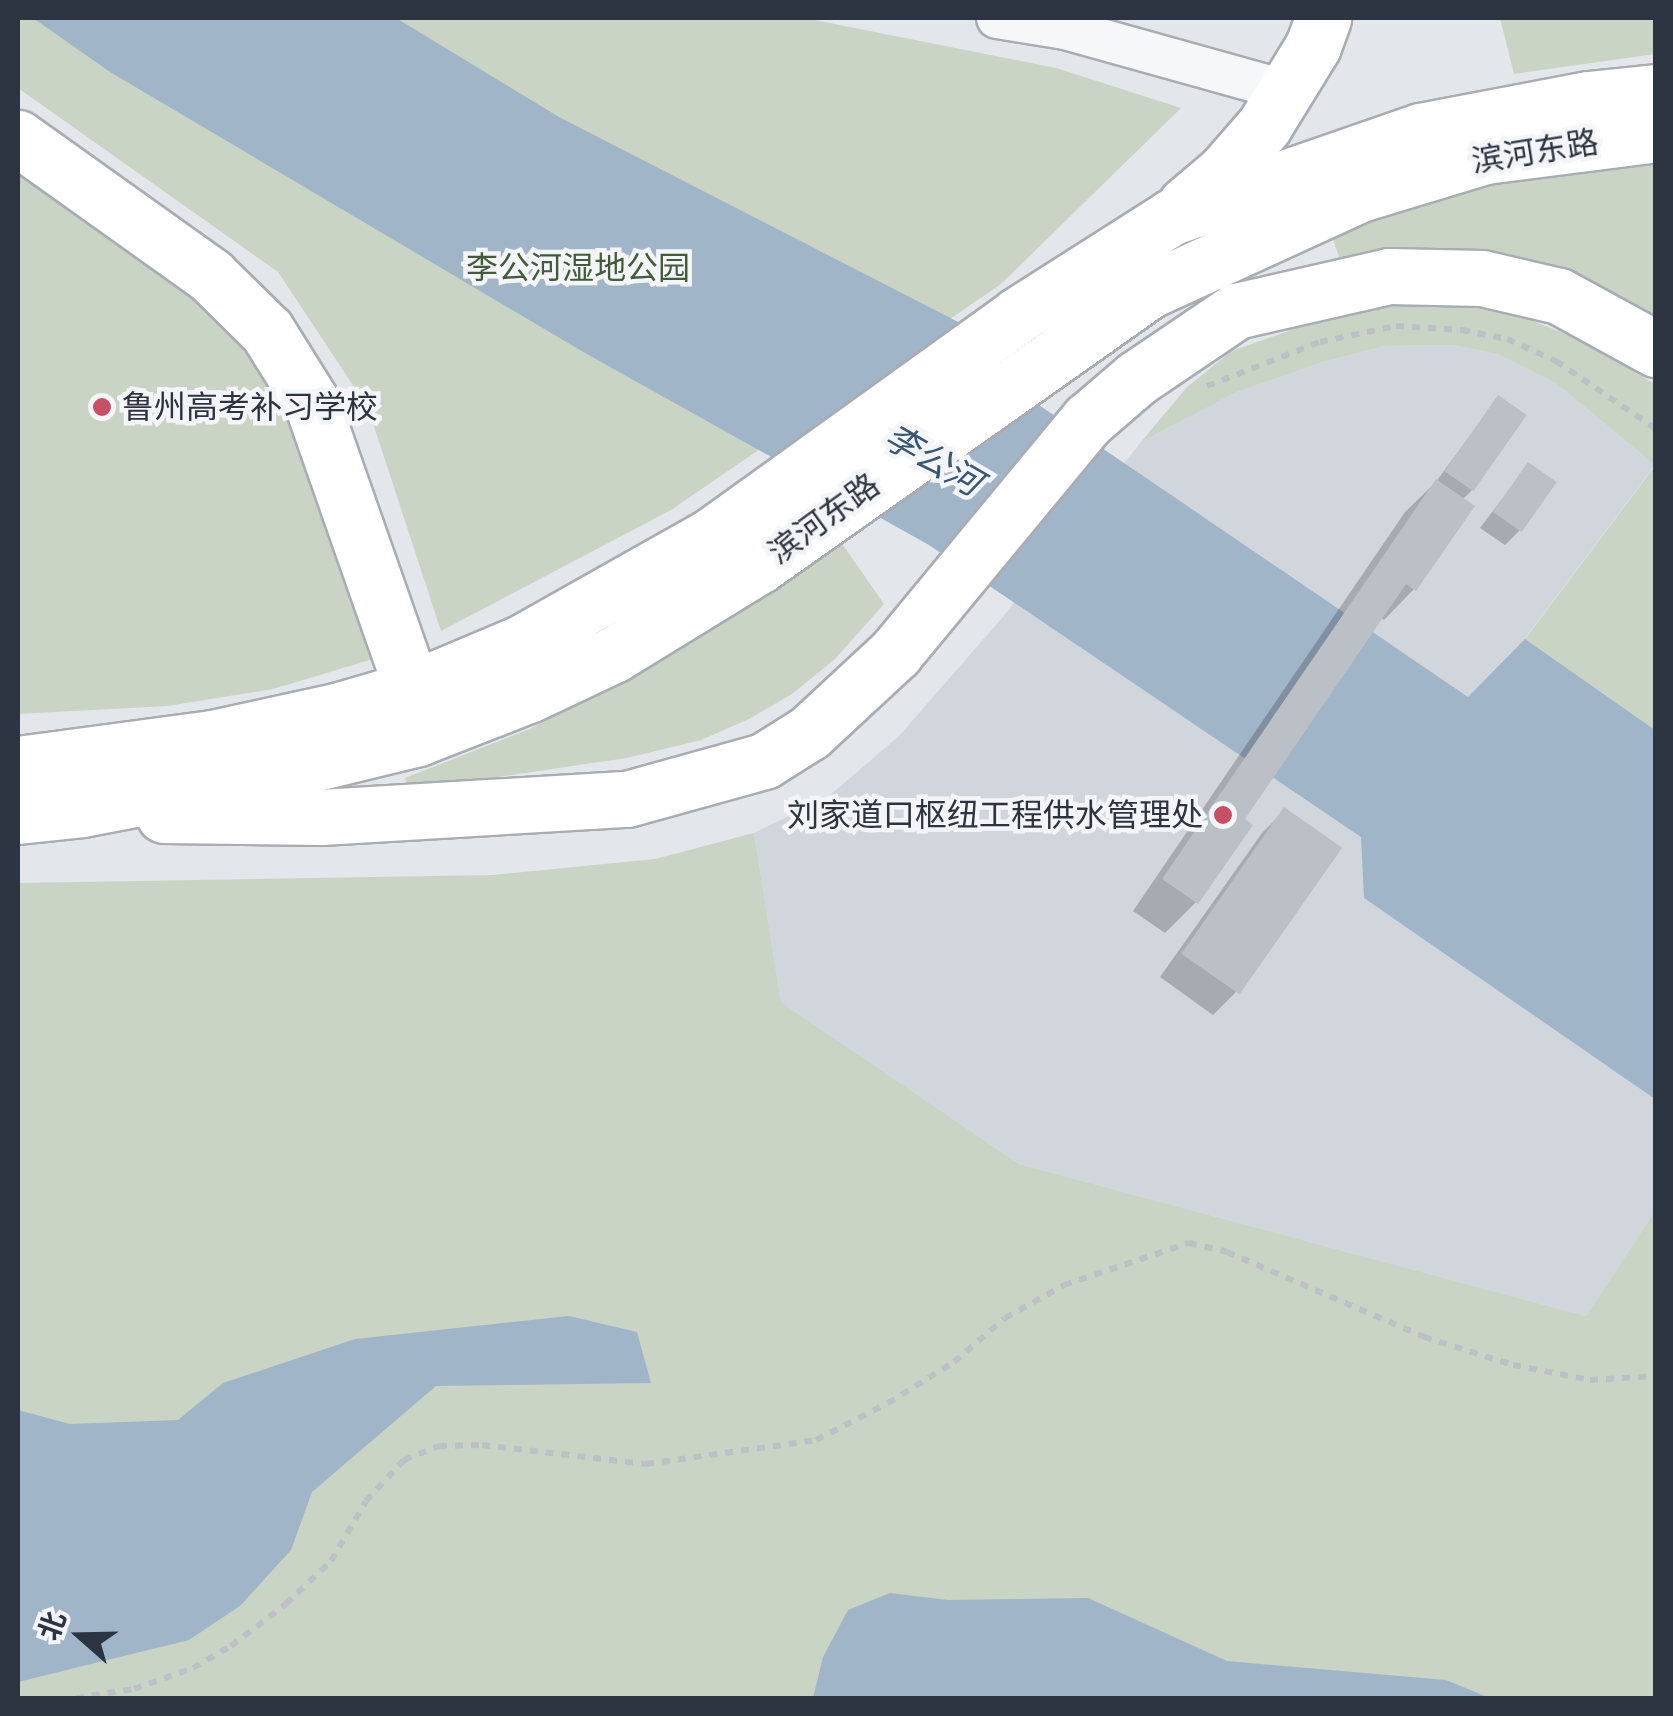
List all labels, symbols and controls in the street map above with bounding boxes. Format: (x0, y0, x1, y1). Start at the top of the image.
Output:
street label: 滨河东路 (1469, 123, 1601, 181)
park label: 李公河湿地公园 (466, 249, 690, 287)
place label: 鲁州高考补习学校 (122, 388, 378, 426)
marker: 鲁州高考补习学校 (91, 396, 113, 418)
water label: 李公河 (877, 416, 989, 504)
street label: 滨河东路 (761, 466, 887, 572)
place label: 刘家道口枢纽工程供水管理处 (787, 796, 1203, 834)
marker: 刘家道口枢纽工程供水管理处 (1212, 804, 1234, 826)
north arrow (30, 1586, 130, 1686)
text: 北 (31, 1607, 72, 1644)

